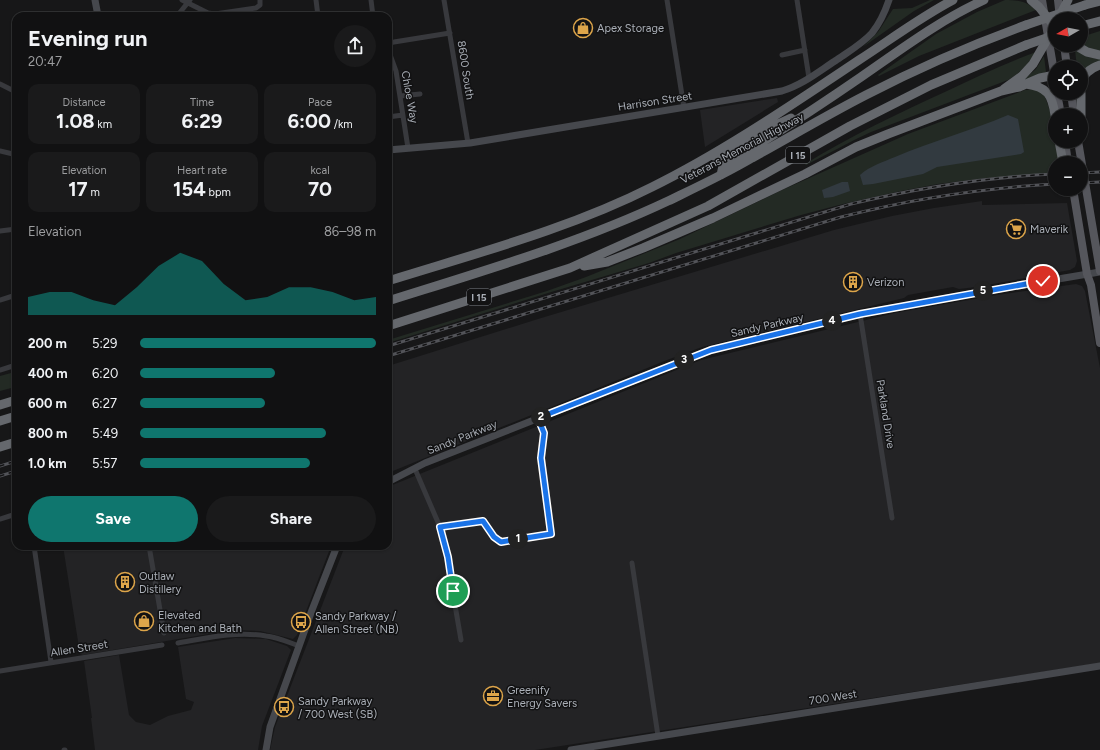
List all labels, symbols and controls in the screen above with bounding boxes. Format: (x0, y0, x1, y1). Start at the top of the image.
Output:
north arrow (1048, 12, 1088, 52)
map controls (1048, 12, 1088, 196)
shop icon: Apex Storage (572, 17, 594, 39)
place label: Apex Storage (597, 22, 664, 35)
text: Evening run (28, 25, 148, 52)
button: share (334, 25, 376, 67)
street label: 8600 South (454, 40, 477, 100)
text: 20:47 (28, 54, 62, 69)
button: locate (1048, 60, 1088, 100)
street label: Chloe Way (399, 70, 421, 125)
street label: Harrison Street (617, 89, 693, 114)
text: Distance (62, 96, 106, 109)
text: Time (190, 96, 214, 109)
text: Pace (308, 96, 332, 109)
button: + (1048, 108, 1088, 148)
text: 1.08 (56, 109, 95, 133)
text: 6:29 (182, 109, 222, 133)
text: 6:00 (287, 109, 331, 133)
street label: Veterans Memorial Highway (678, 110, 806, 187)
text: km (95, 118, 112, 131)
text: /km (331, 118, 353, 131)
road number: I 15 (786, 147, 810, 163)
button: − (1048, 156, 1088, 196)
text: Elevation (61, 164, 107, 177)
text: Heart rate (177, 164, 227, 177)
text: kcal (310, 164, 330, 177)
text: 17 (68, 177, 88, 201)
text: 154 (173, 177, 206, 201)
text: 70 (308, 177, 332, 201)
text: m (88, 186, 100, 199)
text: bpm (206, 186, 231, 199)
supermarket icon: Maverik (1005, 218, 1027, 240)
place label: Maverik (1030, 223, 1069, 236)
text: Elevation (28, 224, 81, 239)
text: 86–98 m (324, 224, 376, 239)
pin (1026, 264, 1060, 298)
icon: check (1032, 270, 1054, 292)
building icon: Verizon (842, 271, 864, 293)
place label: Verizon (867, 276, 904, 289)
pin: 5 (973, 281, 993, 301)
text: 5 (980, 284, 986, 297)
road number: I 15 (467, 289, 491, 305)
street label: Sandy Parkway (730, 311, 805, 340)
pin: 4 (822, 311, 842, 331)
text: 4 (829, 314, 835, 327)
text: 200 m (28, 336, 67, 351)
text: 5:29 (92, 336, 117, 351)
pin: 3 (674, 350, 694, 370)
text: 3 (681, 353, 687, 366)
text: 400 m (28, 366, 68, 381)
text: 6:20 (92, 366, 118, 381)
street label: Parkland Drive (874, 379, 897, 450)
text: 600 m (28, 396, 67, 411)
text: 6:27 (92, 396, 117, 411)
pin: 2 (531, 407, 551, 427)
text: 2 (538, 410, 544, 423)
street label: Sandy Parkway (425, 417, 499, 457)
text: 800 m (28, 426, 67, 441)
text: 5:49 (92, 426, 118, 441)
text: 1.0 km (28, 456, 67, 471)
text: 5:57 (92, 456, 117, 471)
button: Save (28, 496, 198, 542)
button: Share (206, 496, 376, 542)
pin: 1 (508, 529, 528, 549)
text: 1 (516, 532, 520, 545)
place label: Outlaw Distillery (139, 570, 182, 596)
building icon: Outlaw Distillery (114, 571, 136, 593)
pin (436, 574, 470, 608)
icon: arrive (442, 580, 464, 602)
place label: Elevated Kitchen and Bath (158, 609, 242, 635)
shop icon: Elevated Kitchen and Bath (133, 610, 155, 632)
place label: Sandy Parkway / Allen Street (NB) (315, 610, 399, 636)
bus stop icon: Sandy Parkway / Allen Street (NB) (290, 611, 312, 633)
street label: Allen Street (49, 638, 109, 659)
place label: Greenify Energy Savers (507, 684, 577, 710)
office icon: Greenify Energy Savers (482, 685, 504, 707)
street label: 700 West (808, 687, 858, 708)
place label: Sandy Parkway / 700 West (SB) (298, 695, 377, 721)
bus stop icon: Sandy Parkway / 700 West (SB) (273, 696, 295, 718)

